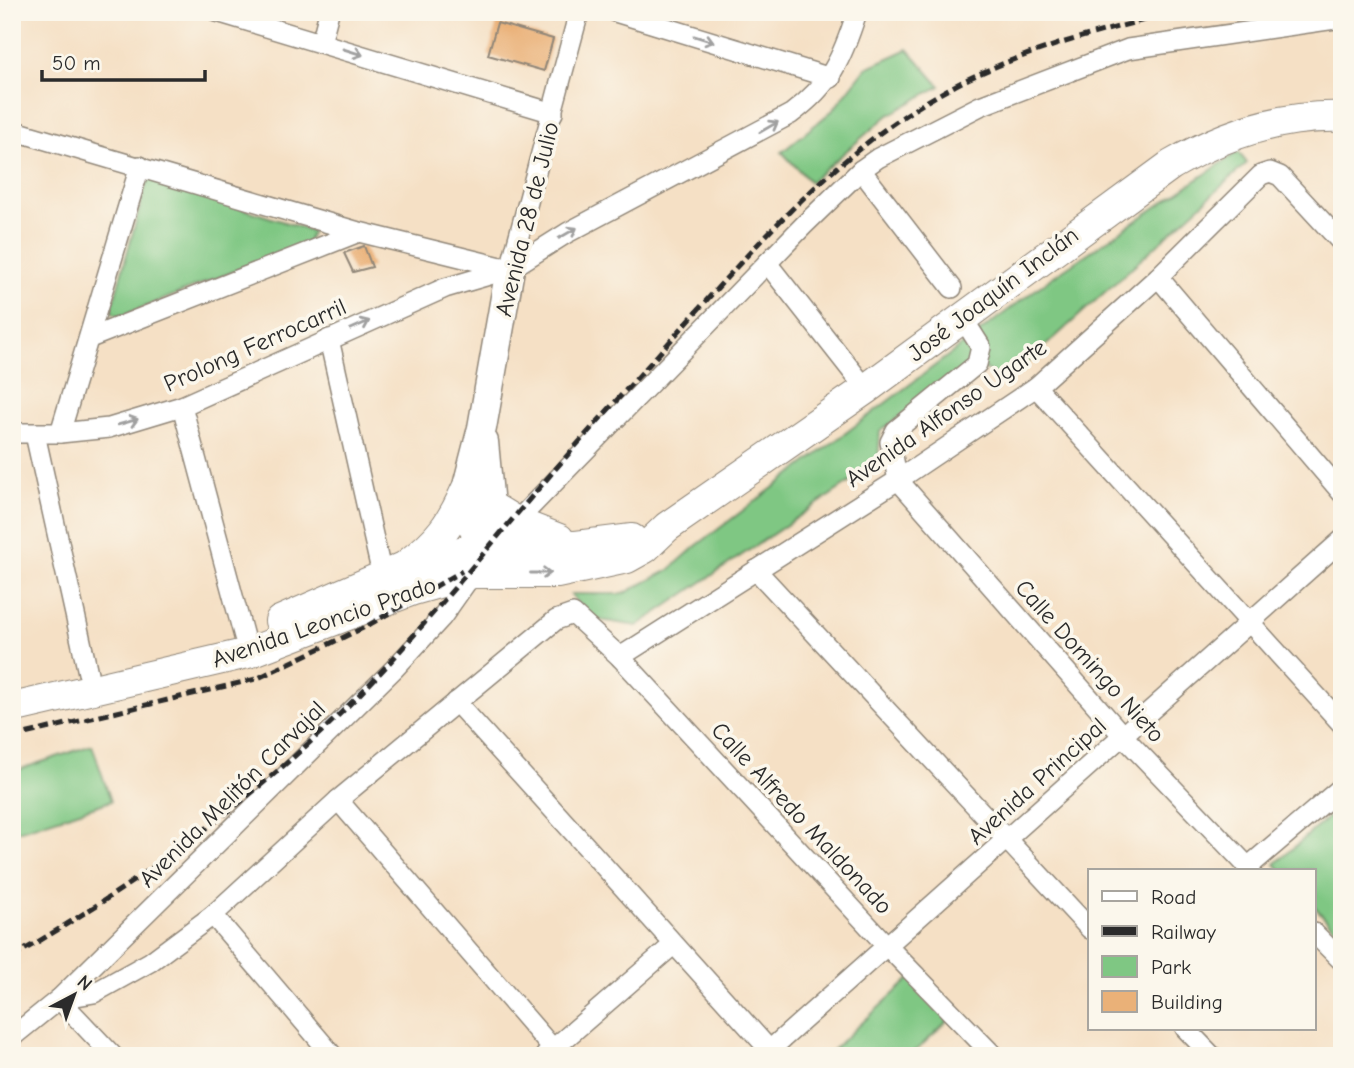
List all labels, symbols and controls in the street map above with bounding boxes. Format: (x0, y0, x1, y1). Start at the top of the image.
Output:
one-way arrow (692, 34, 714, 47)
scale bar (42, 38, 205, 82)
one-way arrow (342, 47, 364, 60)
text: 50 m (52, 51, 101, 75)
street label: Avenida 28 de Julio (489, 119, 565, 319)
one-way arrow (759, 120, 779, 134)
street label: José Joaquín Inclán (902, 221, 1084, 367)
one-way arrow (558, 226, 578, 240)
street label: Prolong Ferrocarril (159, 292, 351, 398)
one-way arrow (349, 318, 370, 331)
street label: Avenida Alfonso Ugarte (840, 333, 1052, 493)
one-way arrow (116, 415, 138, 428)
one-way arrow (529, 566, 552, 580)
street label: Avenida Leoncio Prado (208, 571, 440, 673)
street label: Calle Domingo Nieto (1009, 574, 1171, 748)
street label: Avenida Melitón Carvajal (133, 695, 331, 893)
street label: Avenida Principal (962, 712, 1112, 850)
street label: Calle Alfredo Maldonado (706, 716, 898, 920)
legend (1088, 869, 1316, 1030)
text: Road (1151, 885, 1196, 909)
text: Railway (1151, 920, 1216, 944)
text: Park (1151, 955, 1191, 979)
north arrow (38, 960, 108, 1030)
text: N (73, 971, 96, 995)
text: Building (1151, 990, 1223, 1014)

